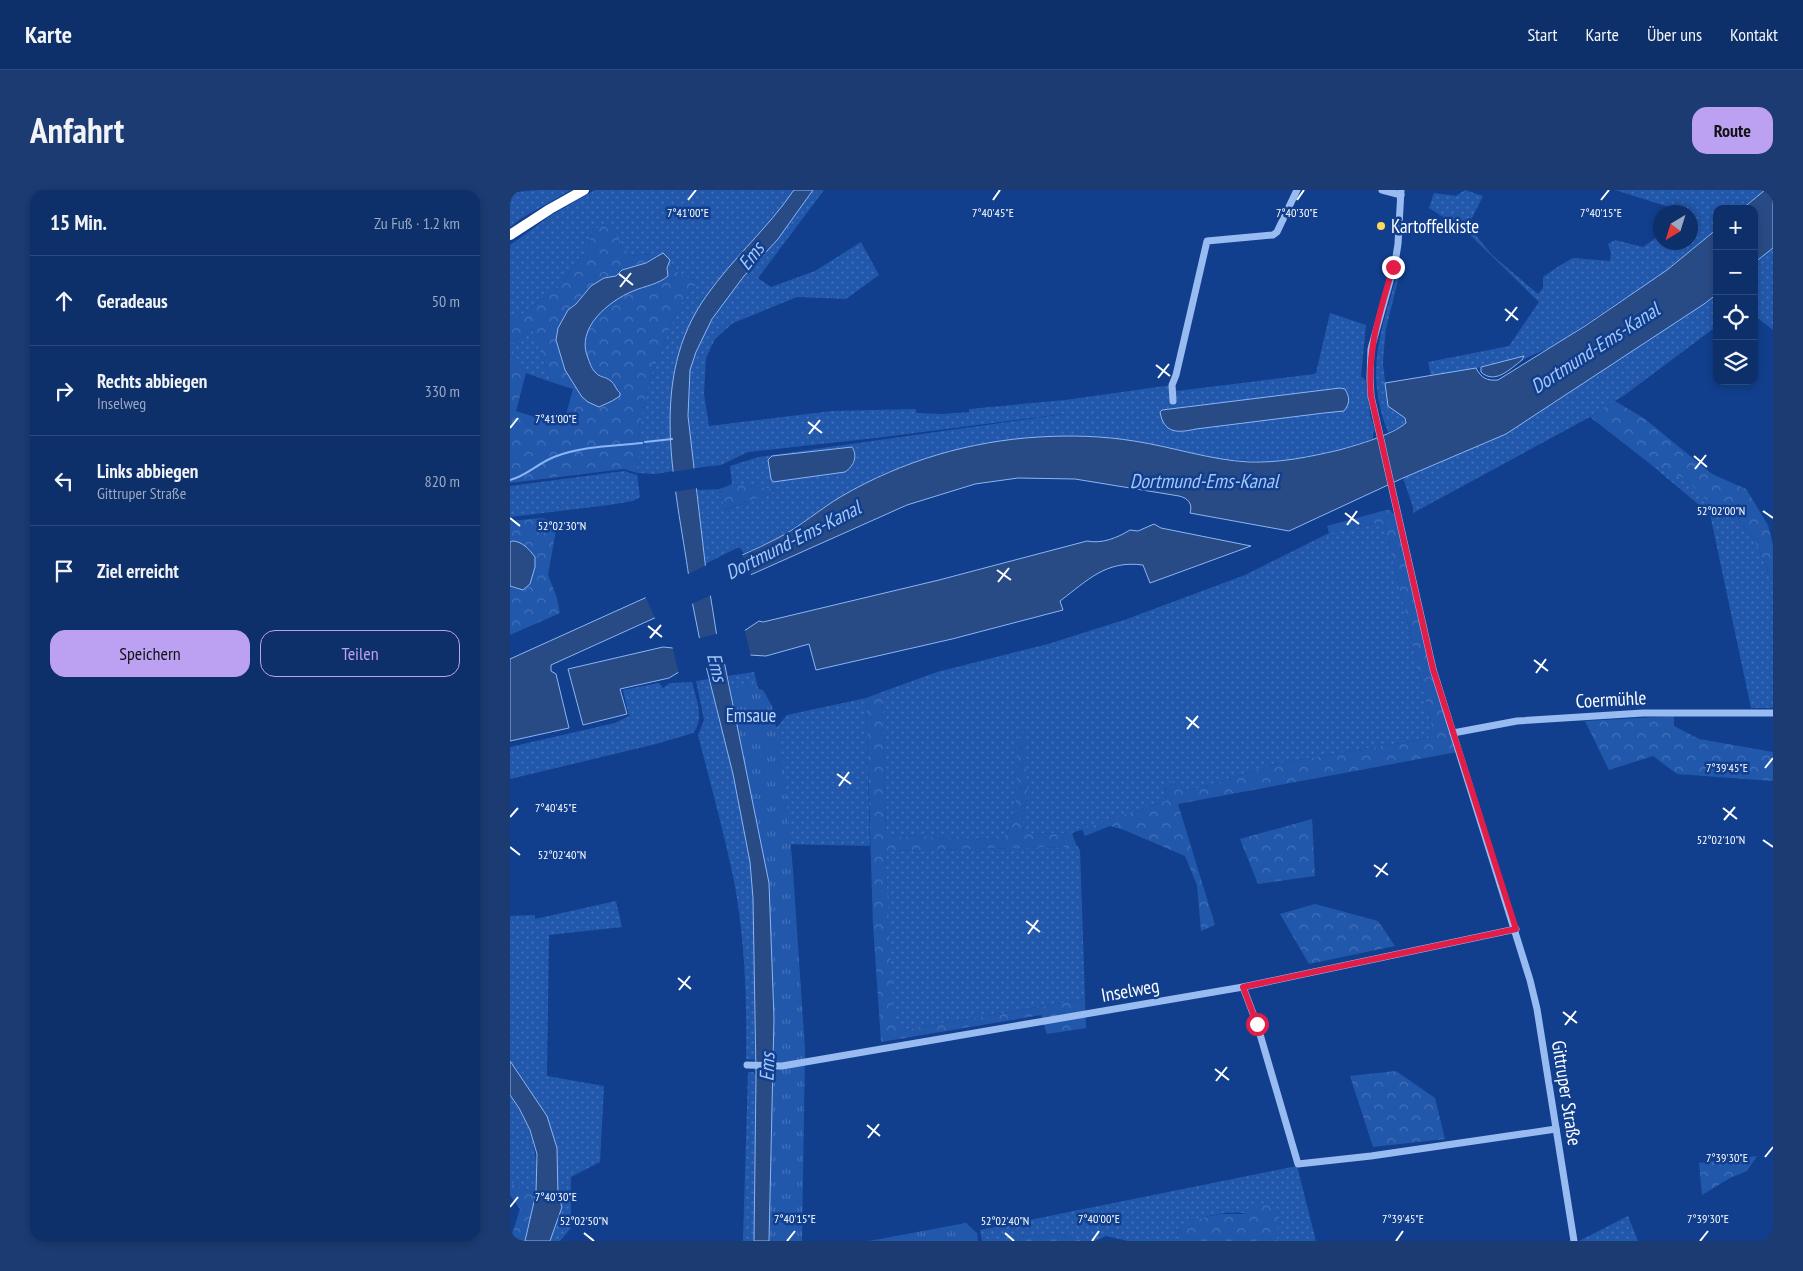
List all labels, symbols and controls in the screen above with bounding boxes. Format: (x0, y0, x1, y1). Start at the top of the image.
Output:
text: Karte (25, 19, 72, 50)
text: Start (1527, 23, 1558, 46)
text: Karte (1586, 23, 1619, 46)
text: Über uns (1647, 23, 1702, 46)
text: Kontakt (1730, 23, 1778, 46)
text: Anfahrt (30, 107, 124, 153)
button: Route (1692, 107, 1773, 154)
text: 7°41'00"E (667, 205, 709, 220)
text: 7°40'45"E (972, 205, 1014, 220)
text: 7°40'30"E (1276, 205, 1318, 220)
text: 7°40'15"E (1580, 205, 1622, 220)
north arrow (1653, 205, 1698, 250)
map controls (1713, 205, 1758, 385)
button: + (1713, 205, 1758, 250)
text: 15 Min. (50, 209, 107, 236)
text: Zu Fuß · 1.2 km (374, 213, 460, 233)
place label: Kartoffelkiste (1391, 214, 1479, 238)
marker: Kartoffelkiste (1375, 220, 1387, 232)
water label: Ems (732, 235, 771, 275)
button: − (1713, 250, 1758, 295)
route end (1382, 256, 1405, 279)
icon: ahead (50, 287, 78, 315)
text: Geradeaus (97, 289, 168, 313)
text: 50 m (432, 291, 460, 311)
water label: Dortmund-Ems-Kanal (1526, 295, 1666, 399)
button: locate (1713, 295, 1758, 340)
button: layers (1713, 340, 1758, 385)
text: Rechts abbiegen (97, 369, 207, 393)
icon: right (50, 377, 78, 405)
text: 330 m (425, 381, 460, 401)
text: Inselweg (97, 393, 146, 413)
text: 7°41'00"E (535, 411, 577, 426)
text: Links abbiegen (97, 459, 198, 483)
icon: left (50, 467, 78, 495)
water label: Dortmund-Ems-Kanal (1130, 468, 1281, 494)
text: 820 m (425, 471, 460, 491)
text: Gittruper Straße (97, 483, 186, 503)
water label: Dortmund-Ems-Kanal (721, 494, 867, 585)
text: 52°02'00"N (1697, 503, 1745, 518)
text: 52°02'30"N (538, 518, 586, 533)
icon: arrive (50, 557, 78, 585)
text: Ziel erreicht (97, 559, 179, 583)
button: Speichern (50, 630, 250, 677)
button: Teilen (260, 630, 460, 677)
water label: Ems (701, 650, 734, 686)
street label: Coermühle (1575, 685, 1647, 713)
park label: Emsaue (726, 703, 776, 727)
text: 7°39'45"E (1706, 760, 1748, 775)
text: 7°40'45"E (535, 800, 577, 815)
text: 52°02'10"N (1697, 832, 1745, 847)
text: 52°02'40"N (538, 847, 586, 862)
street label: Inselweg (1099, 973, 1161, 1007)
route start (1246, 1013, 1269, 1036)
street label: Gittruper Straße (1547, 1039, 1587, 1147)
water label: Ems (754, 1050, 781, 1082)
text: 7°39'30"E (1706, 1150, 1748, 1165)
text: 7°40'30"E (535, 1189, 577, 1204)
text: 7°40'15"E (774, 1211, 816, 1226)
text: 7°40'00"E (1078, 1211, 1120, 1226)
text: 7°39'45"E (1382, 1211, 1424, 1226)
text: 7°39'30"E (1687, 1211, 1729, 1226)
text: 52°02'50"N (560, 1213, 608, 1228)
text: 52°02'40"N (981, 1213, 1029, 1228)

